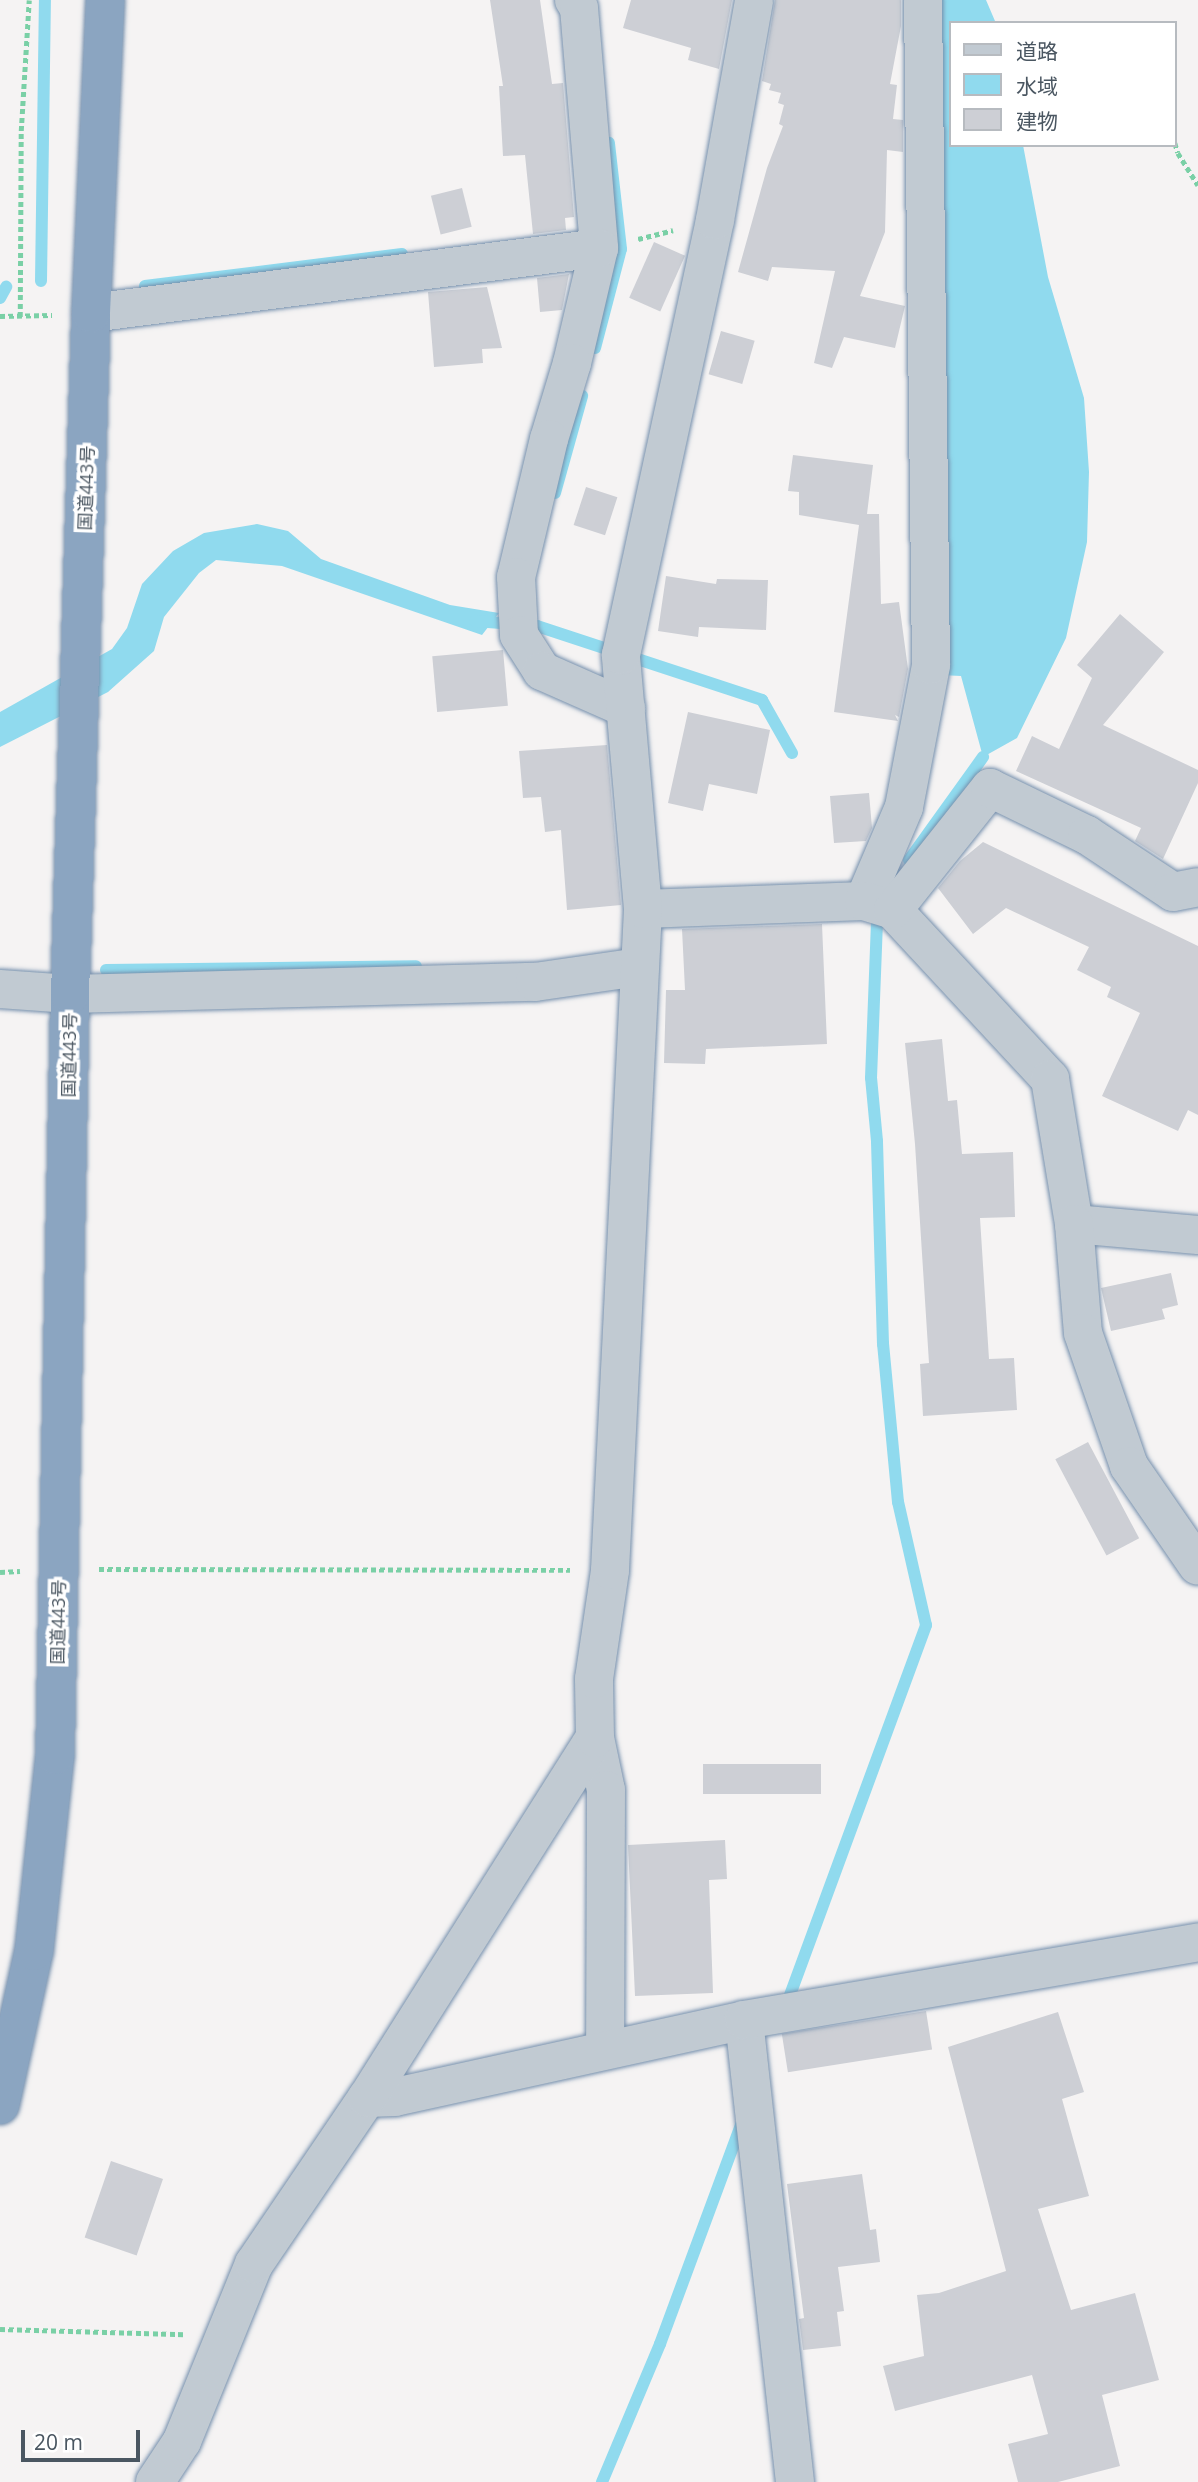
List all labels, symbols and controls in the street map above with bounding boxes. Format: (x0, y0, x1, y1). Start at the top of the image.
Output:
legend (950, 21, 1177, 147)
text: 道路 (1016, 37, 1058, 65)
text: 水域 (1016, 72, 1058, 100)
text: 建物 (1016, 107, 1058, 135)
street label: 国道443号 (74, 445, 98, 531)
street label: 国道443号 (57, 1012, 81, 1098)
street label: 国道443号 (46, 1579, 70, 1665)
scale bar (24, 2416, 144, 2460)
text: 20 m (34, 2428, 83, 2456)

